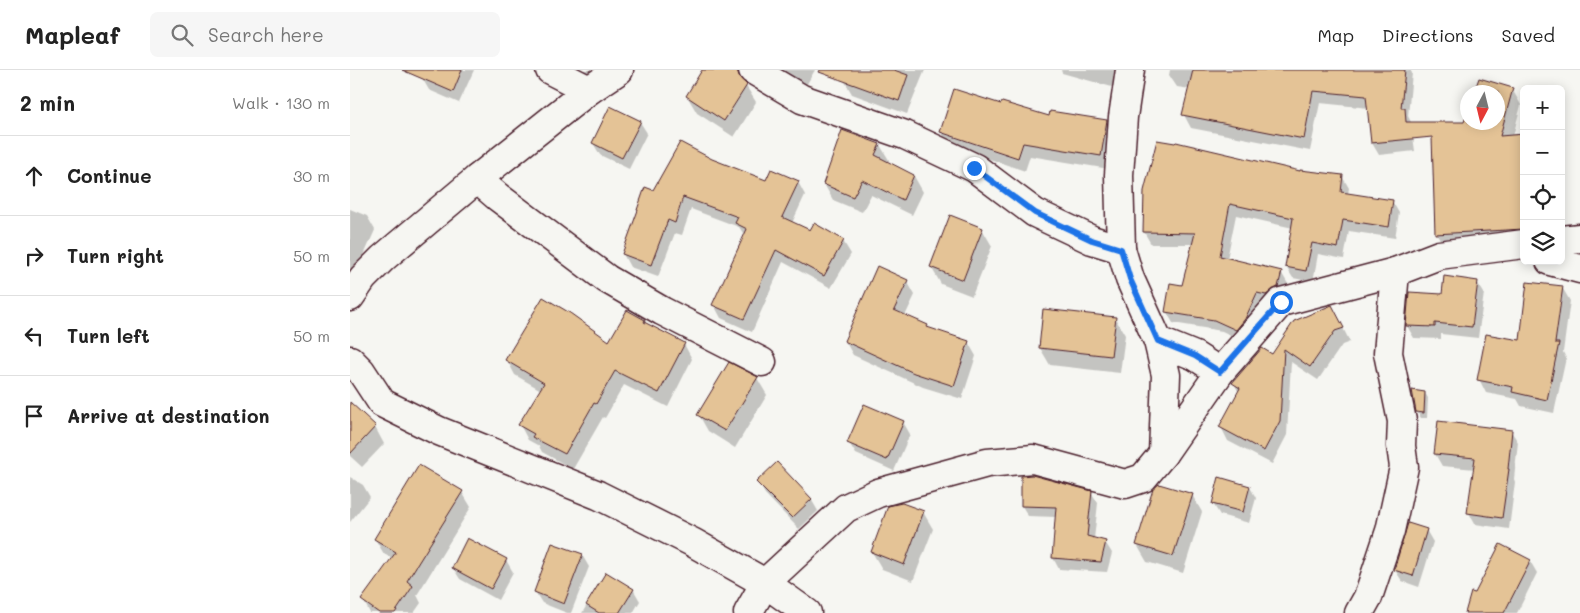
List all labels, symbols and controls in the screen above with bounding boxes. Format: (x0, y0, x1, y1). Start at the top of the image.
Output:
search box (150, 12, 500, 57)
text: Mapleaf (25, 19, 120, 50)
icon: search (168, 21, 196, 49)
text: Search here (208, 22, 324, 47)
text: Map (1317, 23, 1354, 47)
text: Directions (1382, 23, 1474, 47)
text: Saved (1502, 23, 1555, 47)
north arrow (1460, 85, 1505, 130)
map controls (1520, 85, 1565, 265)
button: + (1520, 85, 1565, 130)
text: 2 min (20, 89, 75, 116)
text: Walk · 130 m (232, 92, 330, 113)
button: − (1520, 130, 1565, 175)
route end (963, 157, 986, 180)
icon: ahead (20, 162, 48, 190)
text: Continue (67, 163, 152, 188)
text: 30 m (293, 165, 330, 186)
button: locate (1520, 175, 1565, 220)
button: layers (1520, 220, 1565, 265)
icon: right (20, 242, 48, 270)
text: Turn right (67, 243, 164, 268)
text: 50 m (293, 245, 330, 266)
route start (1270, 291, 1293, 314)
icon: left (20, 322, 48, 350)
text: Turn left (67, 323, 150, 348)
text: 50 m (293, 325, 330, 346)
icon: arrive (20, 402, 48, 430)
text: Arrive at destination (67, 403, 270, 428)

